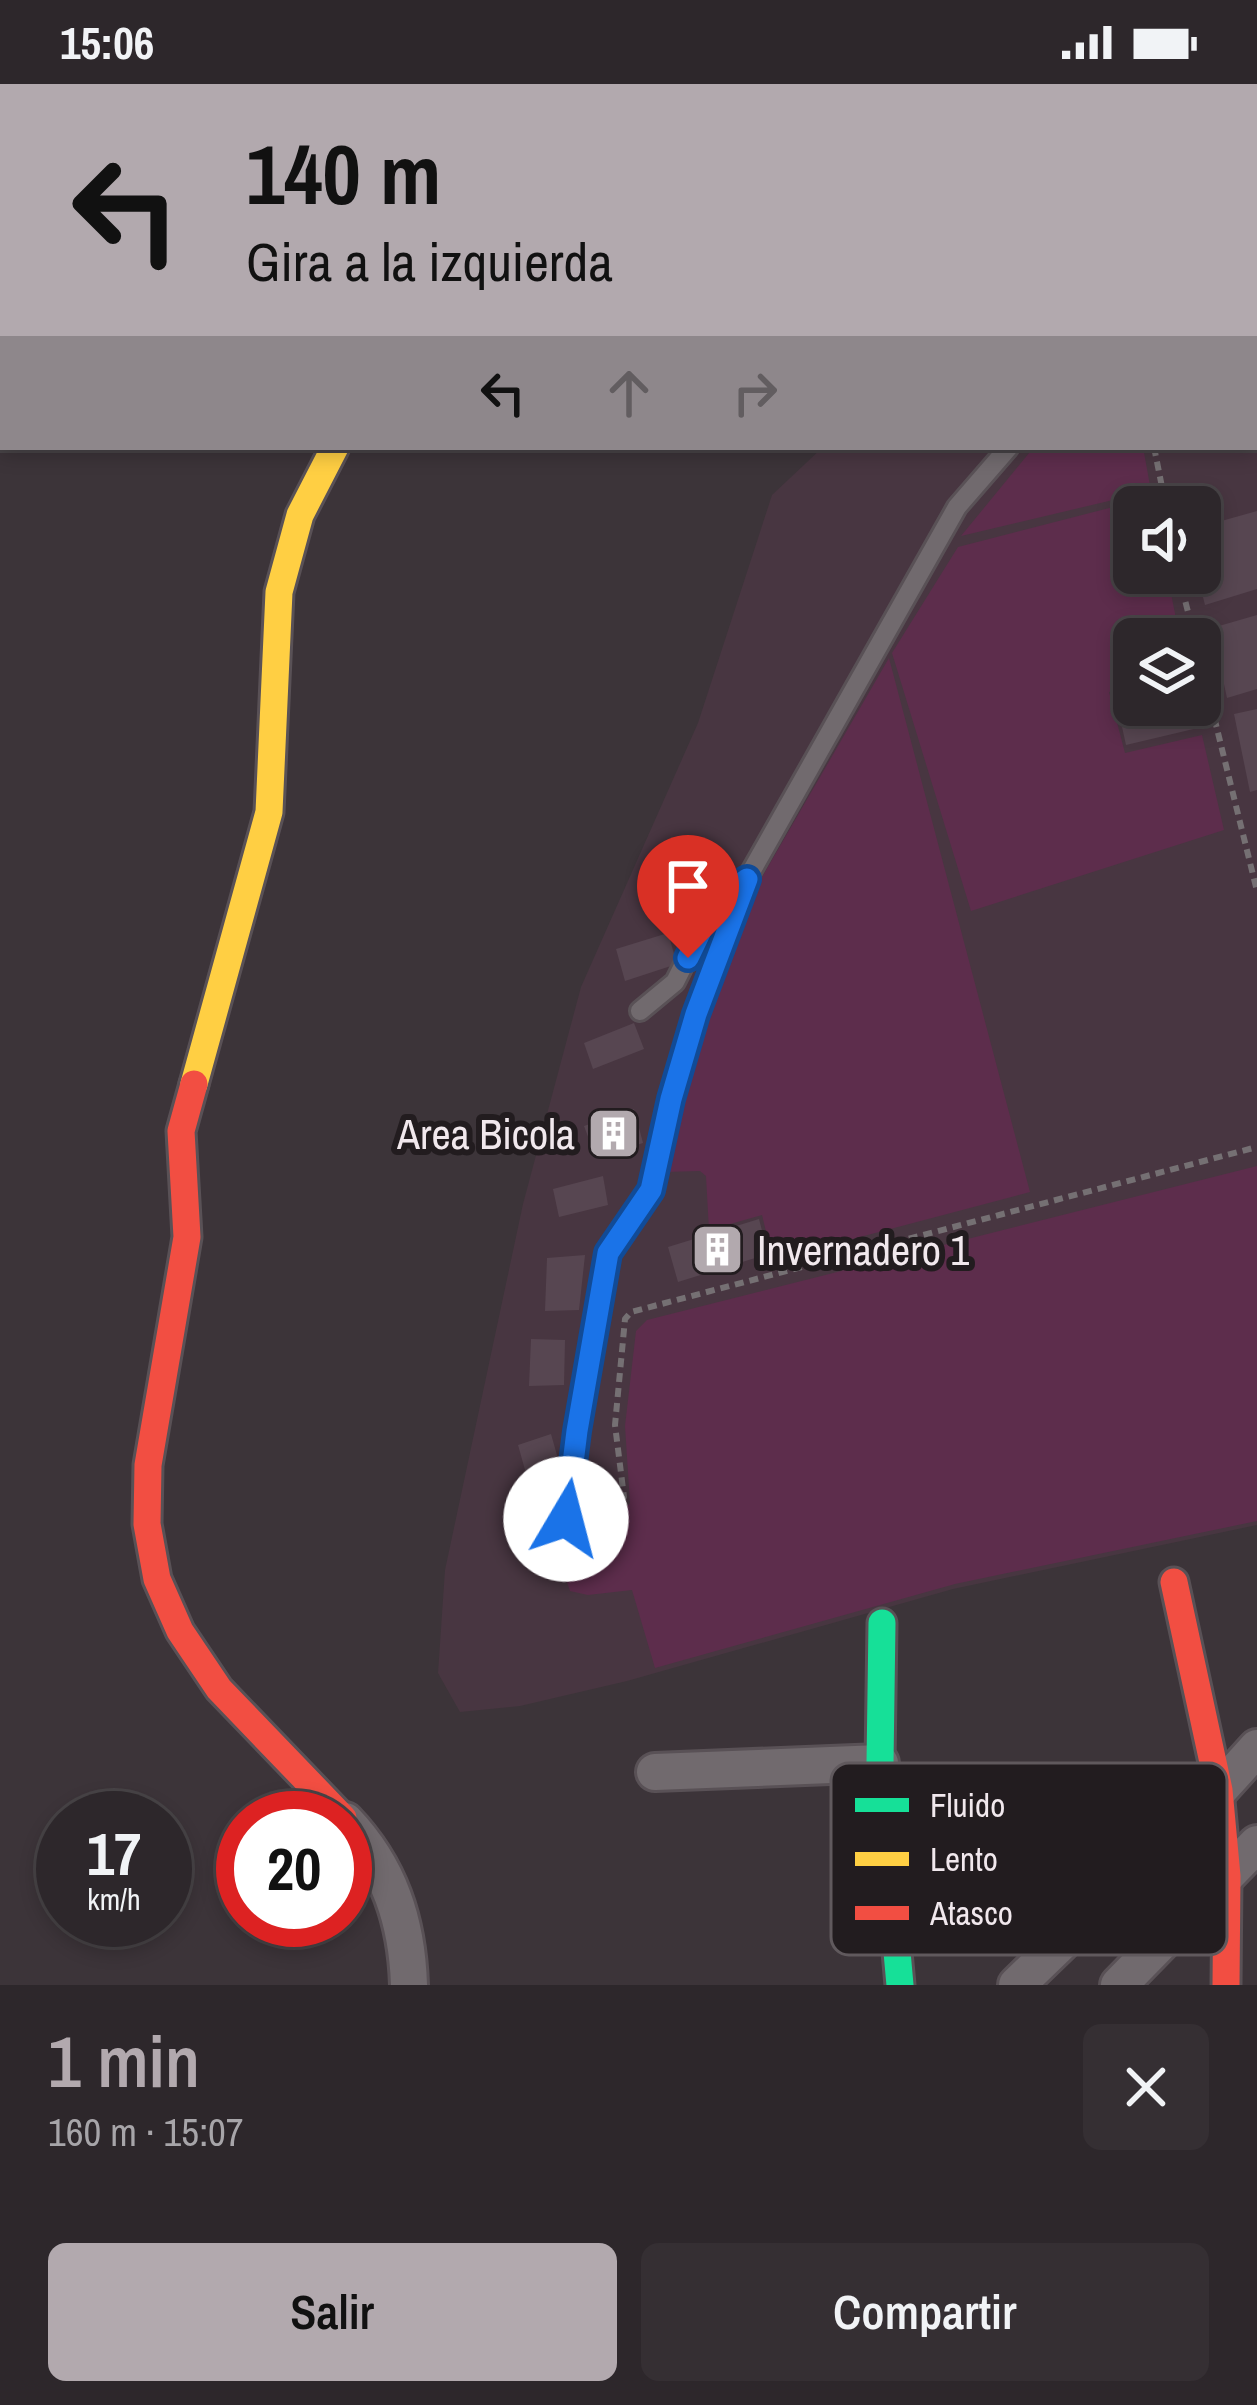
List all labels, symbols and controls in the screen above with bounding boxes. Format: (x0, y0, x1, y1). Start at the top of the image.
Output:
text: 15:06 (60, 12, 154, 73)
text: 140 m (246, 117, 441, 230)
icon: left (48, 132, 204, 288)
text: Gira a la izquierda (246, 225, 613, 298)
icon: left (470, 360, 536, 426)
icon: ahead (596, 360, 662, 426)
icon: right (722, 360, 788, 426)
map controls (1113, 486, 1221, 726)
button: sound (1113, 486, 1221, 594)
button: layers (1113, 618, 1221, 726)
pin (637, 835, 739, 958)
icon: arrive (655, 853, 721, 919)
place label: Area Bicola (396, 1106, 575, 1162)
building icon: Area Bicola (586, 1106, 642, 1162)
building icon: Invernadero 1 (690, 1222, 746, 1278)
place label: Invernadero 1 (757, 1222, 970, 1278)
position arrow (503, 1456, 629, 1582)
legend (831, 1763, 1227, 1955)
text: Fluido (930, 1783, 1005, 1827)
speed limit sign: 20 (216, 1791, 372, 1947)
text: 17 (87, 1813, 141, 1894)
text: Lento (930, 1837, 998, 1881)
text: km/h (87, 1879, 141, 1919)
text: Atasco (929, 1891, 1013, 1935)
text: 1 min (48, 2012, 200, 2109)
button: close (1083, 2024, 1209, 2150)
text: 160 m · 15:07 (48, 2106, 244, 2158)
button: Salir (48, 2243, 617, 2381)
button: Compartir (641, 2243, 1209, 2381)

